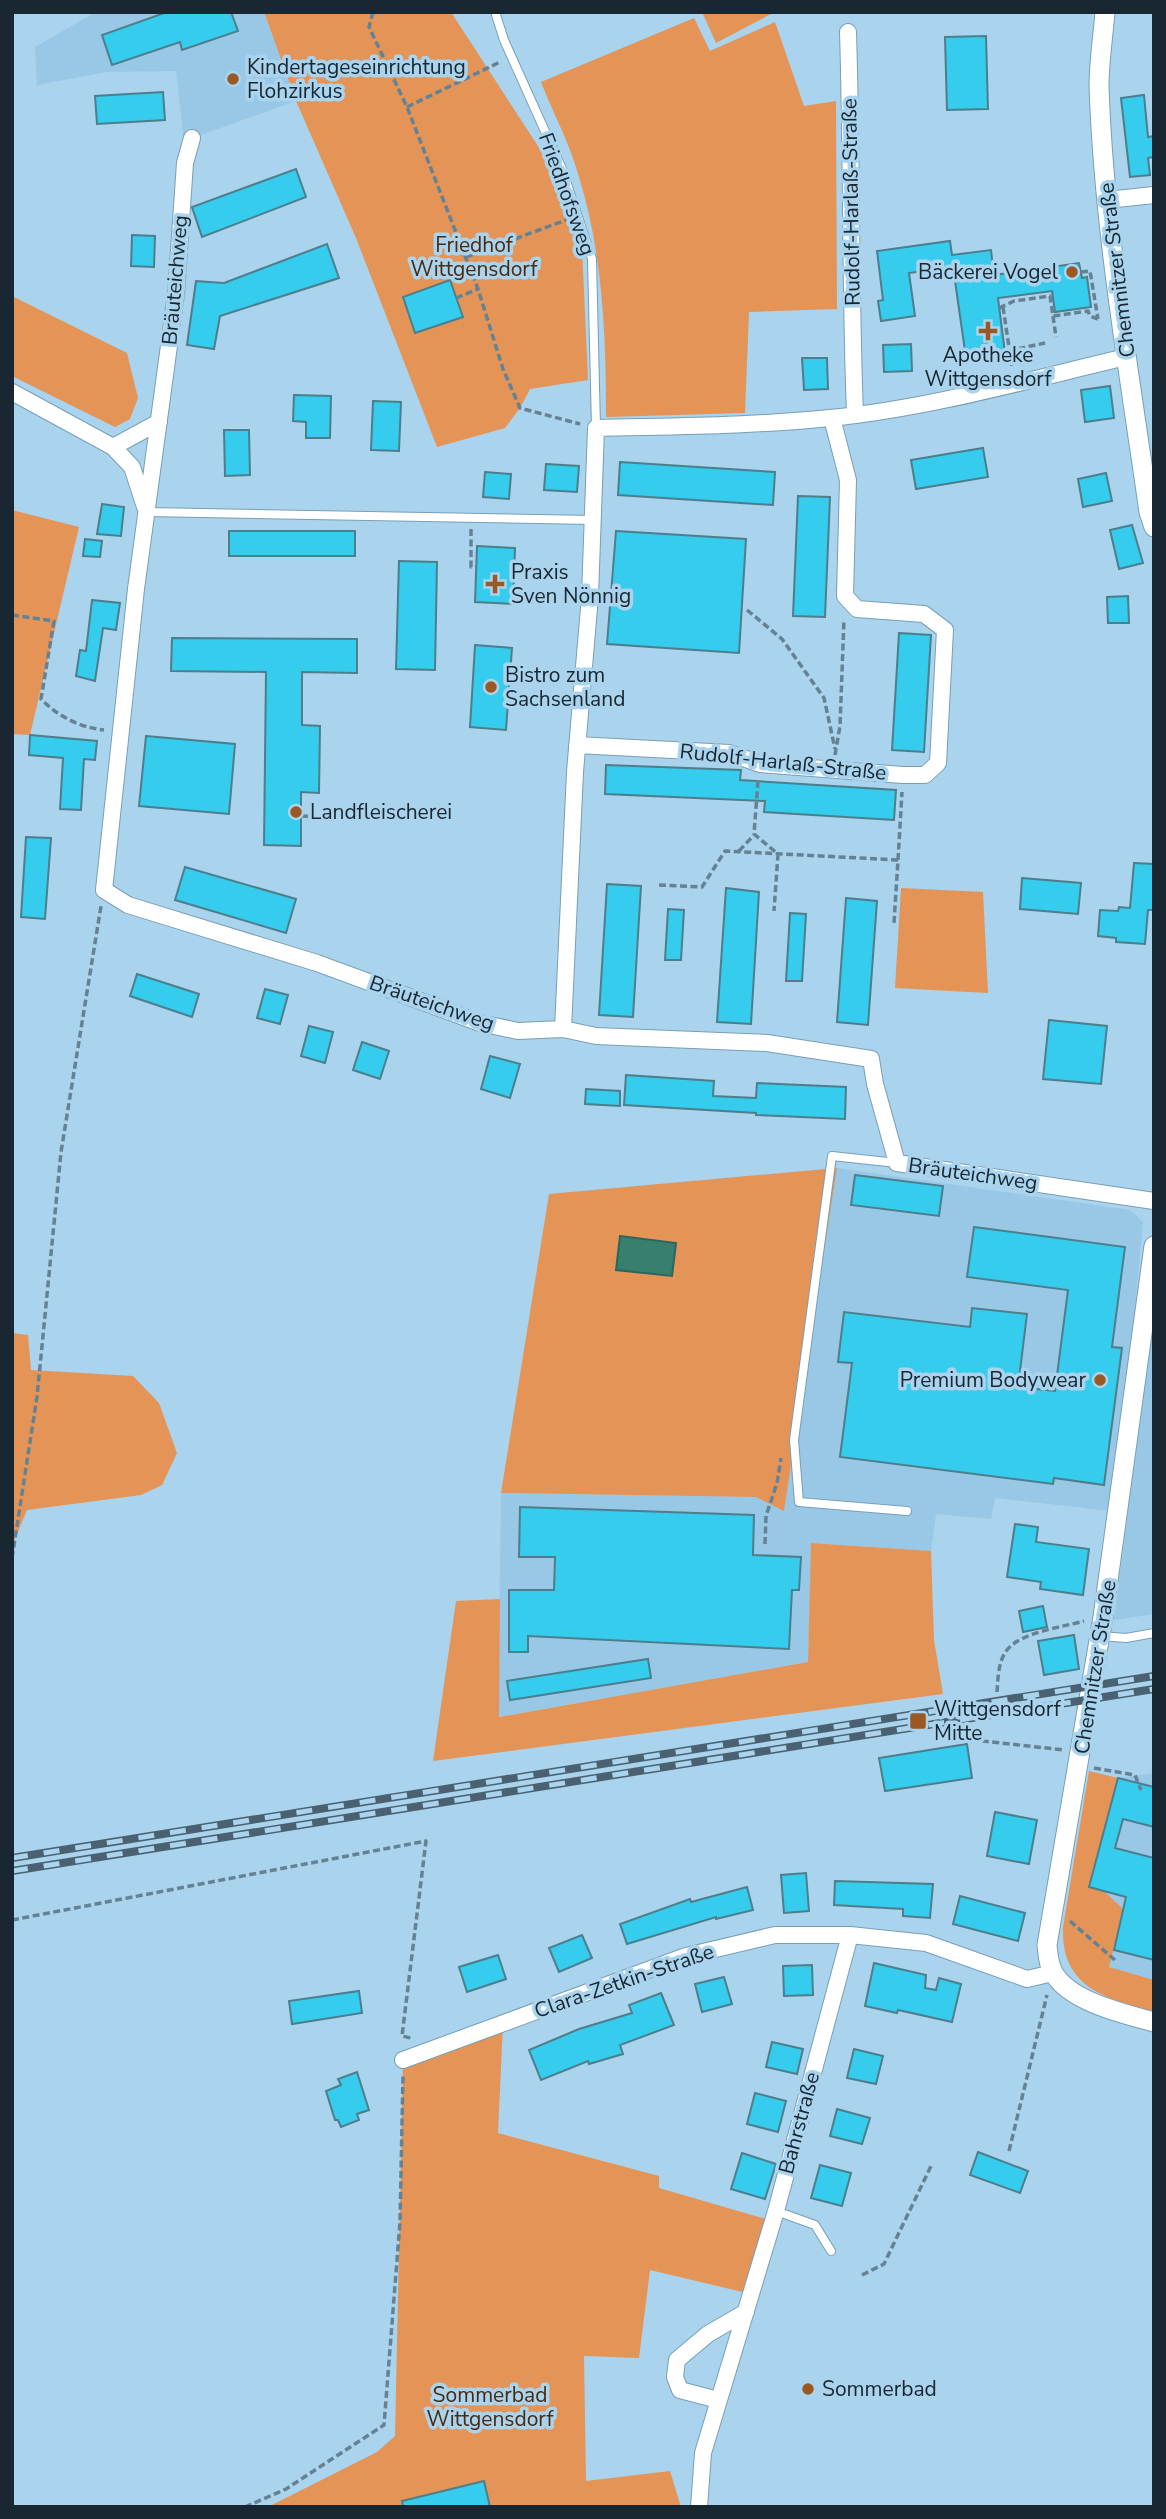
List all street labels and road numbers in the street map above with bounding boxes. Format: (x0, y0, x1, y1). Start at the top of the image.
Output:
street label: Rudolf-Harlaß-Straße (835, 98, 867, 306)
street label: Friedhofsweg (532, 129, 602, 259)
street label: Chemnitzer Straße (1092, 181, 1142, 359)
street label: Bräuteichweg (155, 214, 195, 346)
street label: Rudolf-Harlaß-Straße (678, 737, 888, 787)
street label: Bräuteichweg (366, 969, 498, 1037)
street label: Bräuteichweg (907, 1151, 1039, 1197)
street label: Chemnitzer Straße (1067, 1578, 1123, 1756)
street label: Clara-Zetkin-Straße (530, 1937, 718, 2025)
street label: Bahrstraße (772, 2069, 826, 2177)

